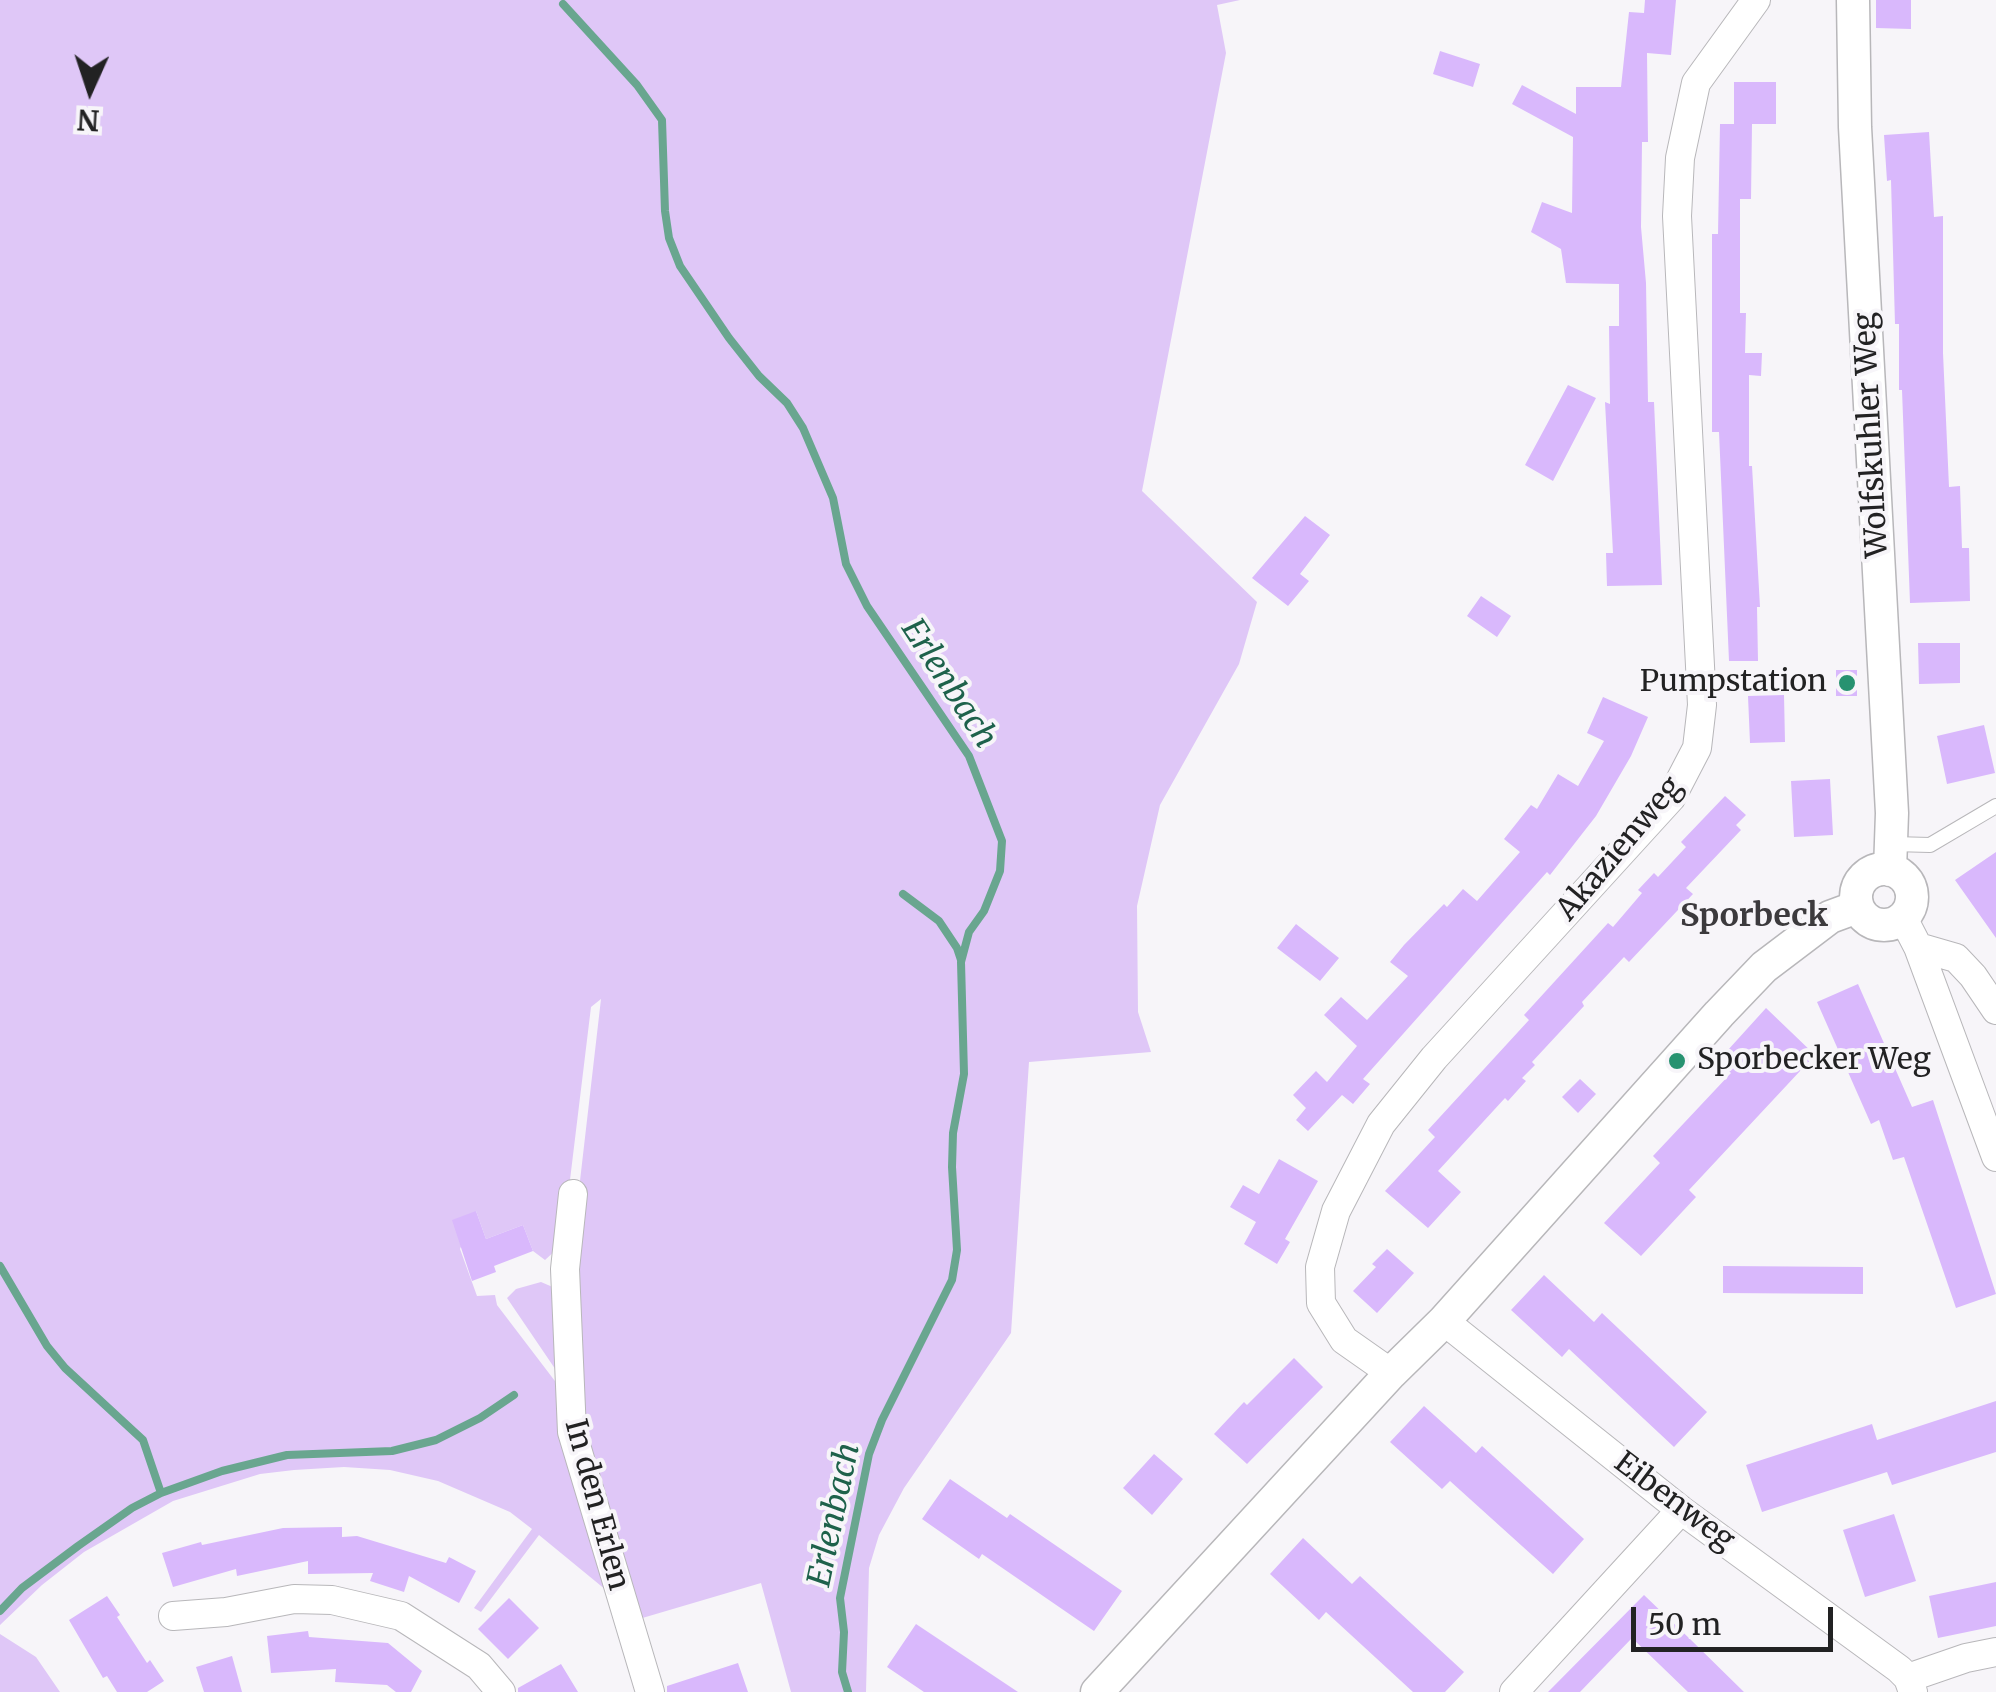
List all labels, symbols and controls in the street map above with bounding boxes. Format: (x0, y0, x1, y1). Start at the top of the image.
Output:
north arrow (40, 40, 140, 140)
text: N (76, 101, 100, 139)
street label: Wolfskuhler Weg (1848, 311, 1896, 559)
water label: Erlenbach (892, 612, 1004, 756)
place label: Pumpstation (1640, 665, 1827, 701)
marker: Pumpstation (1836, 672, 1858, 694)
street label: Akazienweg (1549, 770, 1691, 928)
district label: Sporbeck (1680, 898, 1828, 936)
place label: Sporbecker Weg (1697, 1043, 1931, 1079)
marker: Sporbecker Weg (1666, 1050, 1688, 1072)
street label: In den Erlen (556, 1416, 636, 1594)
water label: Erlenbach (801, 1440, 869, 1590)
street label: Eibenweg (1607, 1445, 1741, 1559)
scale bar (1636, 1587, 1838, 1649)
text: 50 m (1648, 1605, 1721, 1643)

